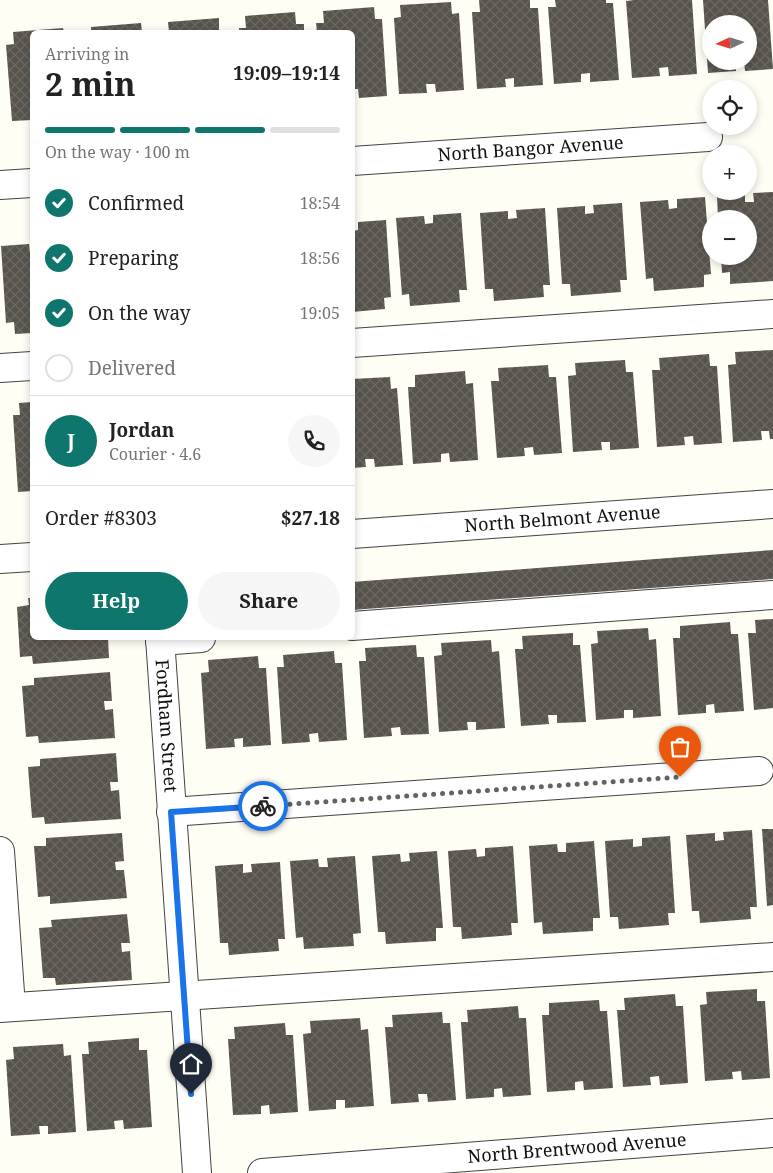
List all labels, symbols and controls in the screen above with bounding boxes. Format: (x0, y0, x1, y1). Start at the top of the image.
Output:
north arrow (702, 15, 758, 70)
map controls (702, 15, 757, 265)
text: Arriving in (45, 43, 129, 65)
text: 19:09–19:14 (233, 60, 340, 86)
text: 2 min (45, 62, 136, 105)
button: locate (702, 80, 757, 135)
street label: North Bangor Avenue (437, 130, 624, 166)
text: On the way · 100 m (45, 141, 190, 163)
button: + (702, 145, 757, 200)
icon: check (45, 189, 73, 217)
text: Confirmed (88, 190, 184, 216)
text: 18:54 (300, 192, 340, 214)
button: − (702, 210, 757, 265)
icon: check (45, 244, 73, 272)
text: Preparing (88, 245, 178, 271)
text: 18:56 (300, 247, 340, 269)
icon: check (45, 299, 73, 327)
text: On the way (88, 300, 191, 326)
text: 19:05 (300, 302, 340, 324)
text: Delivered (88, 355, 176, 381)
button: phone (288, 415, 340, 467)
text: Jordan (109, 417, 175, 443)
text: J (67, 428, 75, 454)
text: Courier · 4.6 (109, 443, 201, 465)
street label: North Belmont Avenue (464, 499, 661, 537)
text: Order #8303 (45, 505, 157, 531)
text: $27.18 (281, 505, 340, 531)
button: Help (45, 572, 188, 630)
button: Share (198, 572, 340, 630)
street label: Fordham Street (150, 658, 184, 793)
pin (659, 726, 701, 777)
icon: bag (666, 733, 694, 761)
courier (238, 781, 288, 831)
icon: bike (249, 792, 277, 820)
pin (170, 1043, 212, 1094)
icon: home (177, 1050, 205, 1078)
street label: North Brentwood Avenue (467, 1127, 687, 1168)

